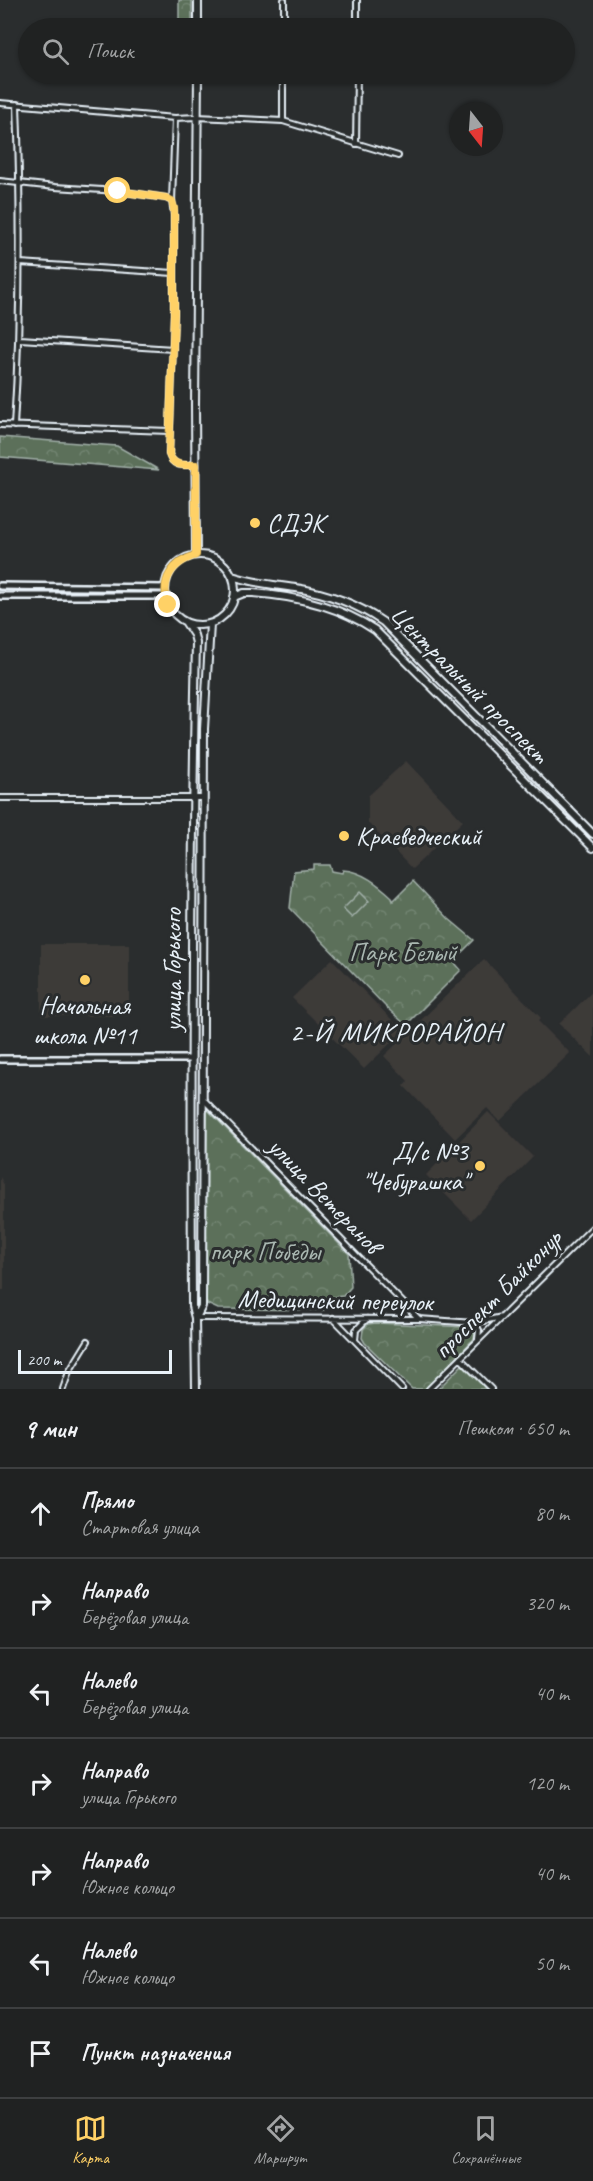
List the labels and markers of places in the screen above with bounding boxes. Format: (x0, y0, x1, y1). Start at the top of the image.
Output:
place label: СДЭК (267, 507, 329, 540)
marker: СДЭК (248, 516, 262, 530)
place label: Краеведческий (356, 820, 483, 853)
marker: Краеведческий (337, 829, 351, 843)
marker: Начальная школа №11 (78, 973, 92, 987)
place label: Начальная школа №11 (33, 989, 138, 1052)
place label: Д/c №3 "Чебурашка" (362, 1135, 473, 1198)
marker: Д/c №3 "Чебурашка" (473, 1159, 487, 1173)

